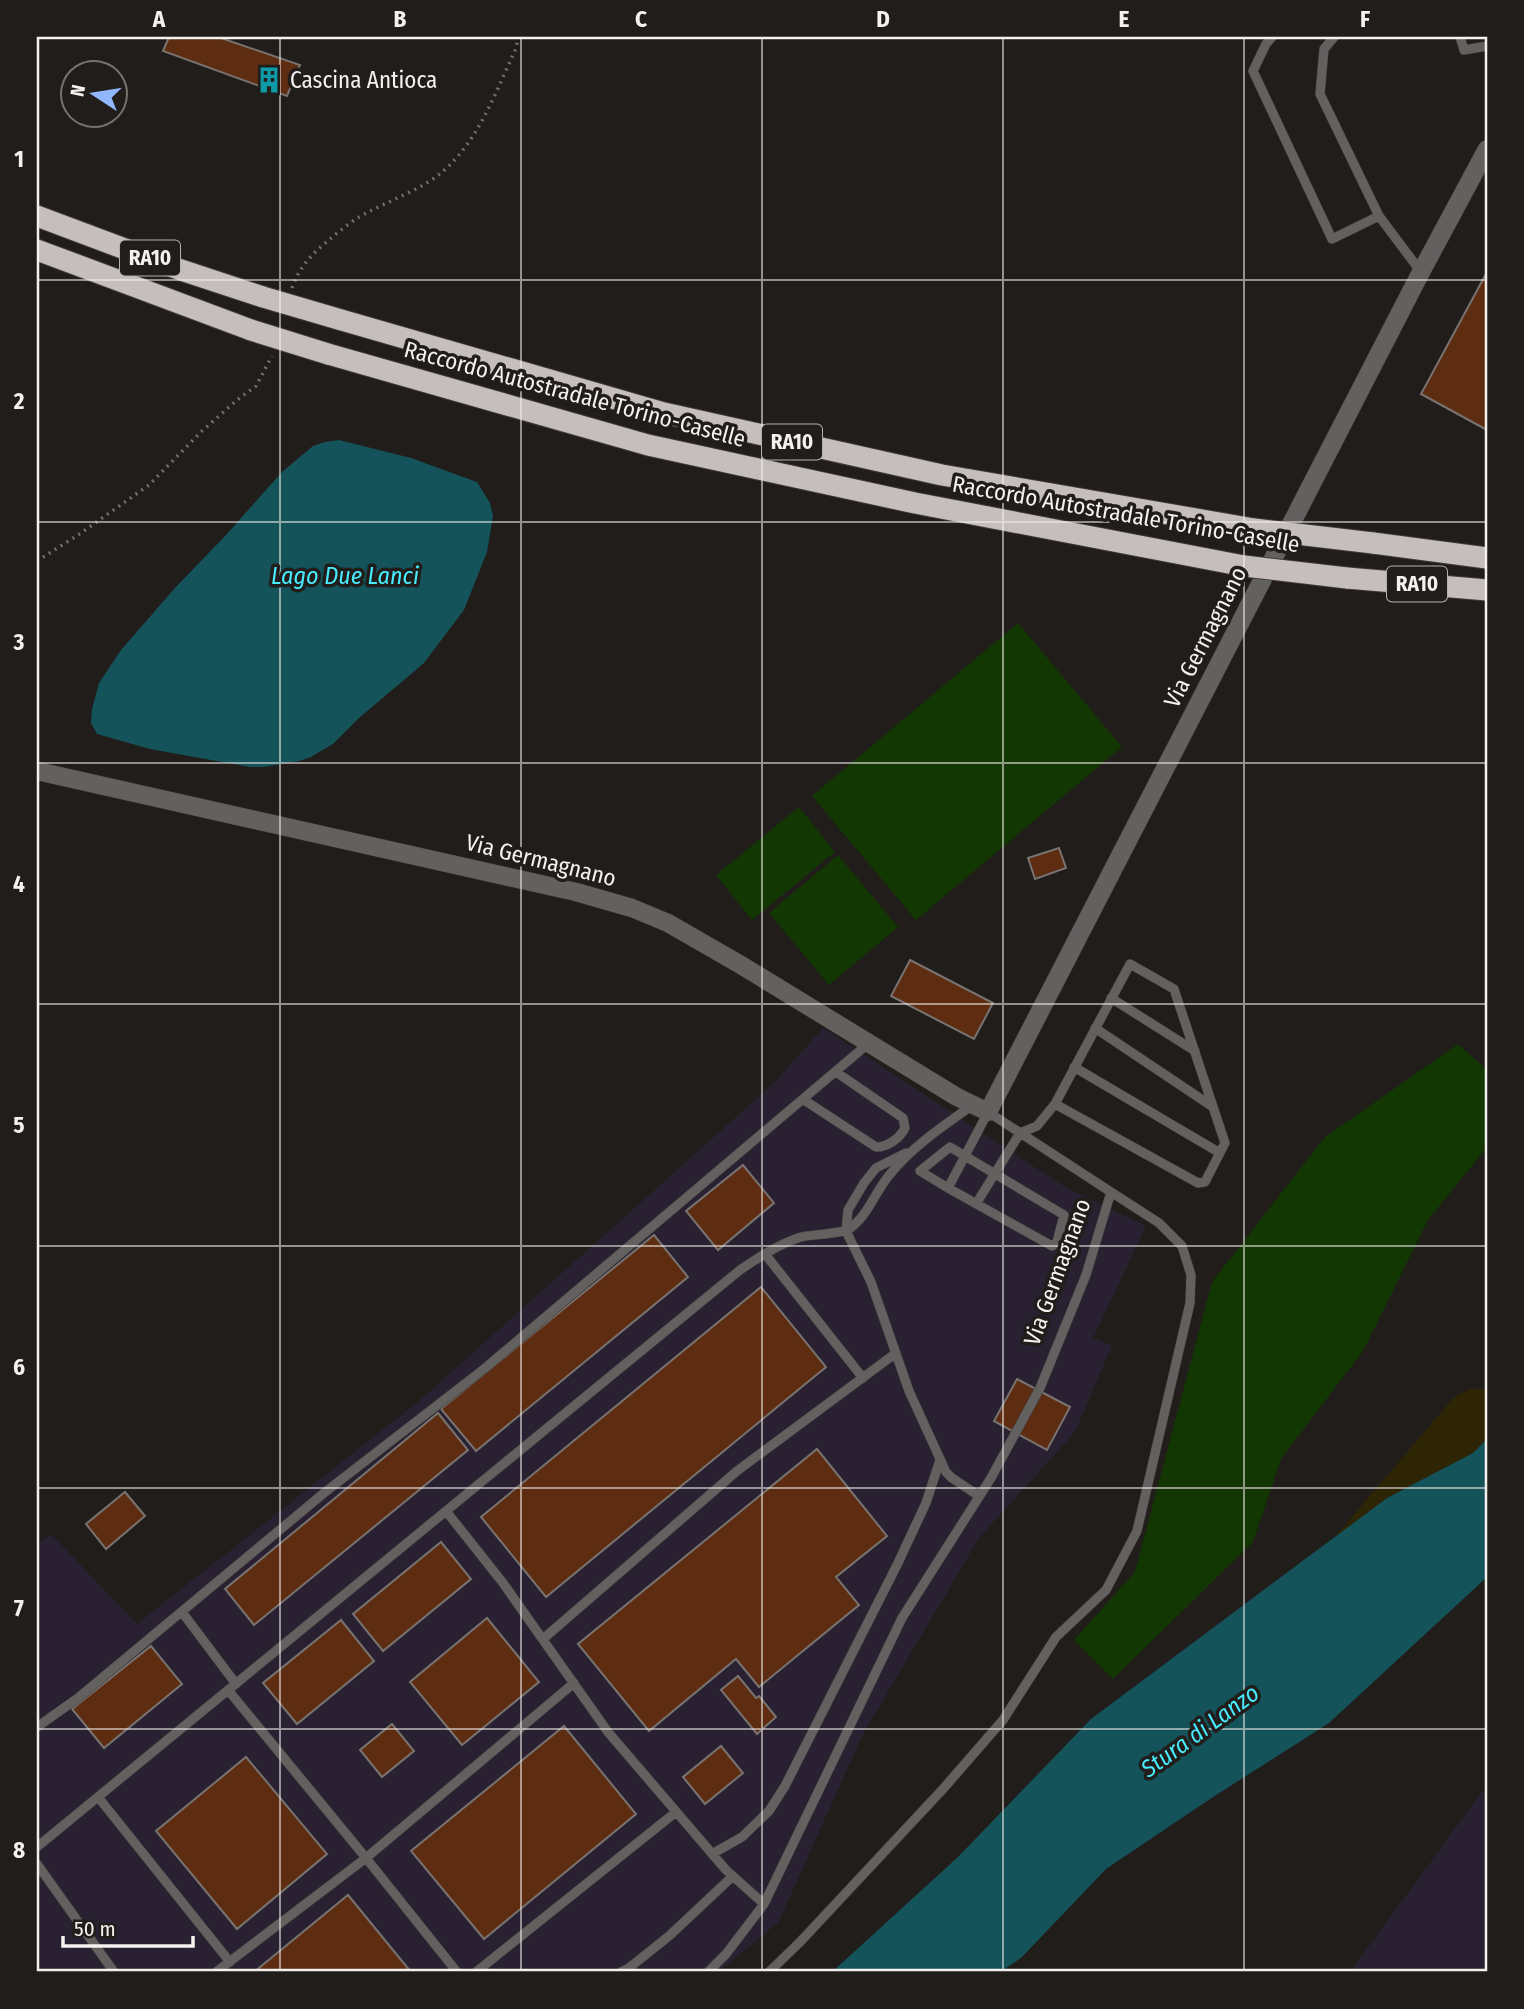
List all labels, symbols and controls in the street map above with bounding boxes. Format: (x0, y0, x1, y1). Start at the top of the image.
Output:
text: A (152, 5, 166, 33)
text: B (394, 5, 407, 33)
text: C (635, 5, 647, 33)
text: D (876, 5, 890, 33)
text: E (1119, 5, 1130, 33)
text: F (1360, 5, 1370, 33)
north arrow (60, 60, 130, 130)
building icon: Cascina Antioca (254, 65, 284, 95)
place label: Cascina Antioca (290, 66, 437, 94)
text: N (65, 83, 90, 99)
text: 1 (14, 145, 24, 173)
road number: RA10 (120, 240, 180, 276)
street label: Raccordo Autostradale Torino-Caselle (401, 335, 749, 453)
text: 2 (13, 387, 25, 415)
road number: RA10 (762, 424, 822, 460)
street label: Raccordo Autostradale Torino-Caselle (950, 470, 1302, 558)
water label: Lago Due Lanci (271, 562, 419, 590)
street label: Via Germagnano (1158, 562, 1252, 712)
road number: RA10 (1387, 566, 1447, 602)
text: 3 (13, 628, 25, 656)
street label: Via Germagnano (463, 828, 619, 892)
text: 4 (13, 870, 25, 898)
text: 5 (13, 1111, 25, 1139)
street label: Via Germagnano (1018, 1195, 1096, 1349)
text: 6 (13, 1353, 25, 1381)
text: 7 (14, 1594, 24, 1622)
water label: Stura di Lanzo (1135, 1679, 1264, 1784)
text: 8 (13, 1836, 25, 1864)
scale bar (63, 1904, 192, 1948)
text: 50 m (74, 1916, 116, 1942)

